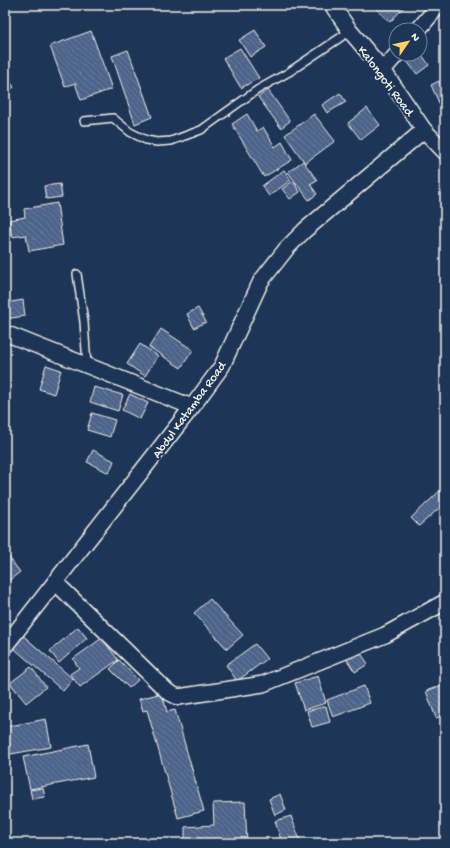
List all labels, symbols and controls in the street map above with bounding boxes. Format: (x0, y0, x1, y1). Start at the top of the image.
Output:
north arrow (388, 22, 428, 62)
text: N (408, 31, 422, 44)
street label: Kalongoti Road (354, 43, 417, 121)
street label: Abdul Katamba Road (150, 358, 231, 462)

